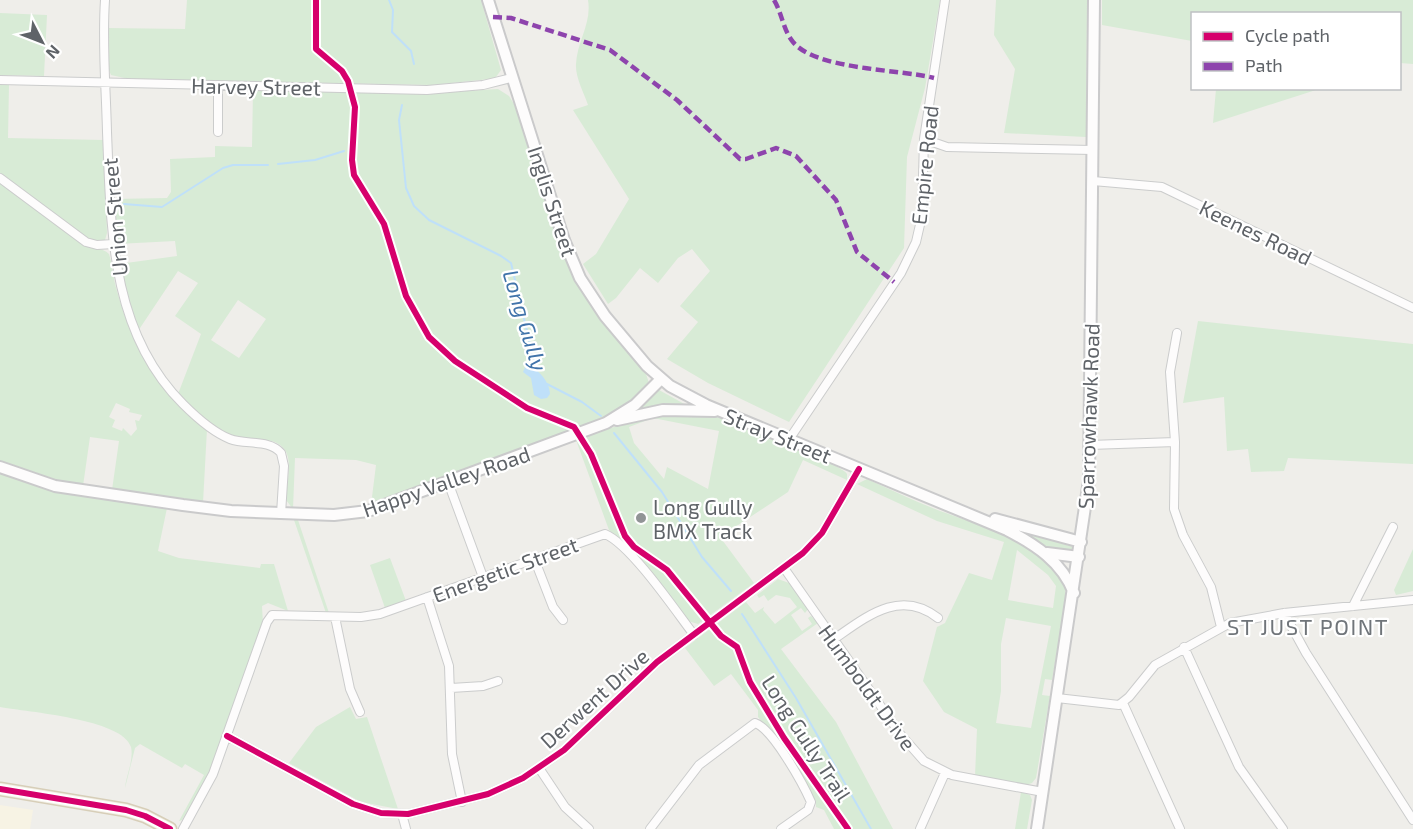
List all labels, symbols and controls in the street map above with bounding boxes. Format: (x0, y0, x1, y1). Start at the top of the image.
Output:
north arrow (12, 12, 72, 72)
legend (1191, 12, 1401, 90)
text: Cycle path (1245, 24, 1330, 46)
text: N (43, 42, 64, 63)
text: Path (1245, 54, 1283, 76)
street label: Harvey Street (191, 72, 321, 100)
street label: Empire Road (905, 104, 943, 226)
street label: Inglis Street (523, 143, 583, 259)
street label: Union Street (96, 157, 132, 277)
street label: Keenes Road (1196, 194, 1316, 270)
water label: Long Gully (497, 266, 554, 374)
street label: Sparrowhawk Road (1072, 323, 1104, 509)
street label: Stray Street (721, 402, 835, 468)
street label: Happy Valley Road (359, 441, 533, 521)
place label: Long Gully BMX Track (653, 494, 753, 543)
marker: Long Gully BMX Track (634, 511, 648, 525)
street label: Energetic Street (429, 531, 581, 607)
district label: ST JUST POINT (1227, 613, 1389, 639)
street label: Humboldt Drive (814, 619, 922, 755)
street label: Derwent Drive (535, 643, 653, 753)
street label: Long Gully Trail (757, 670, 857, 806)

